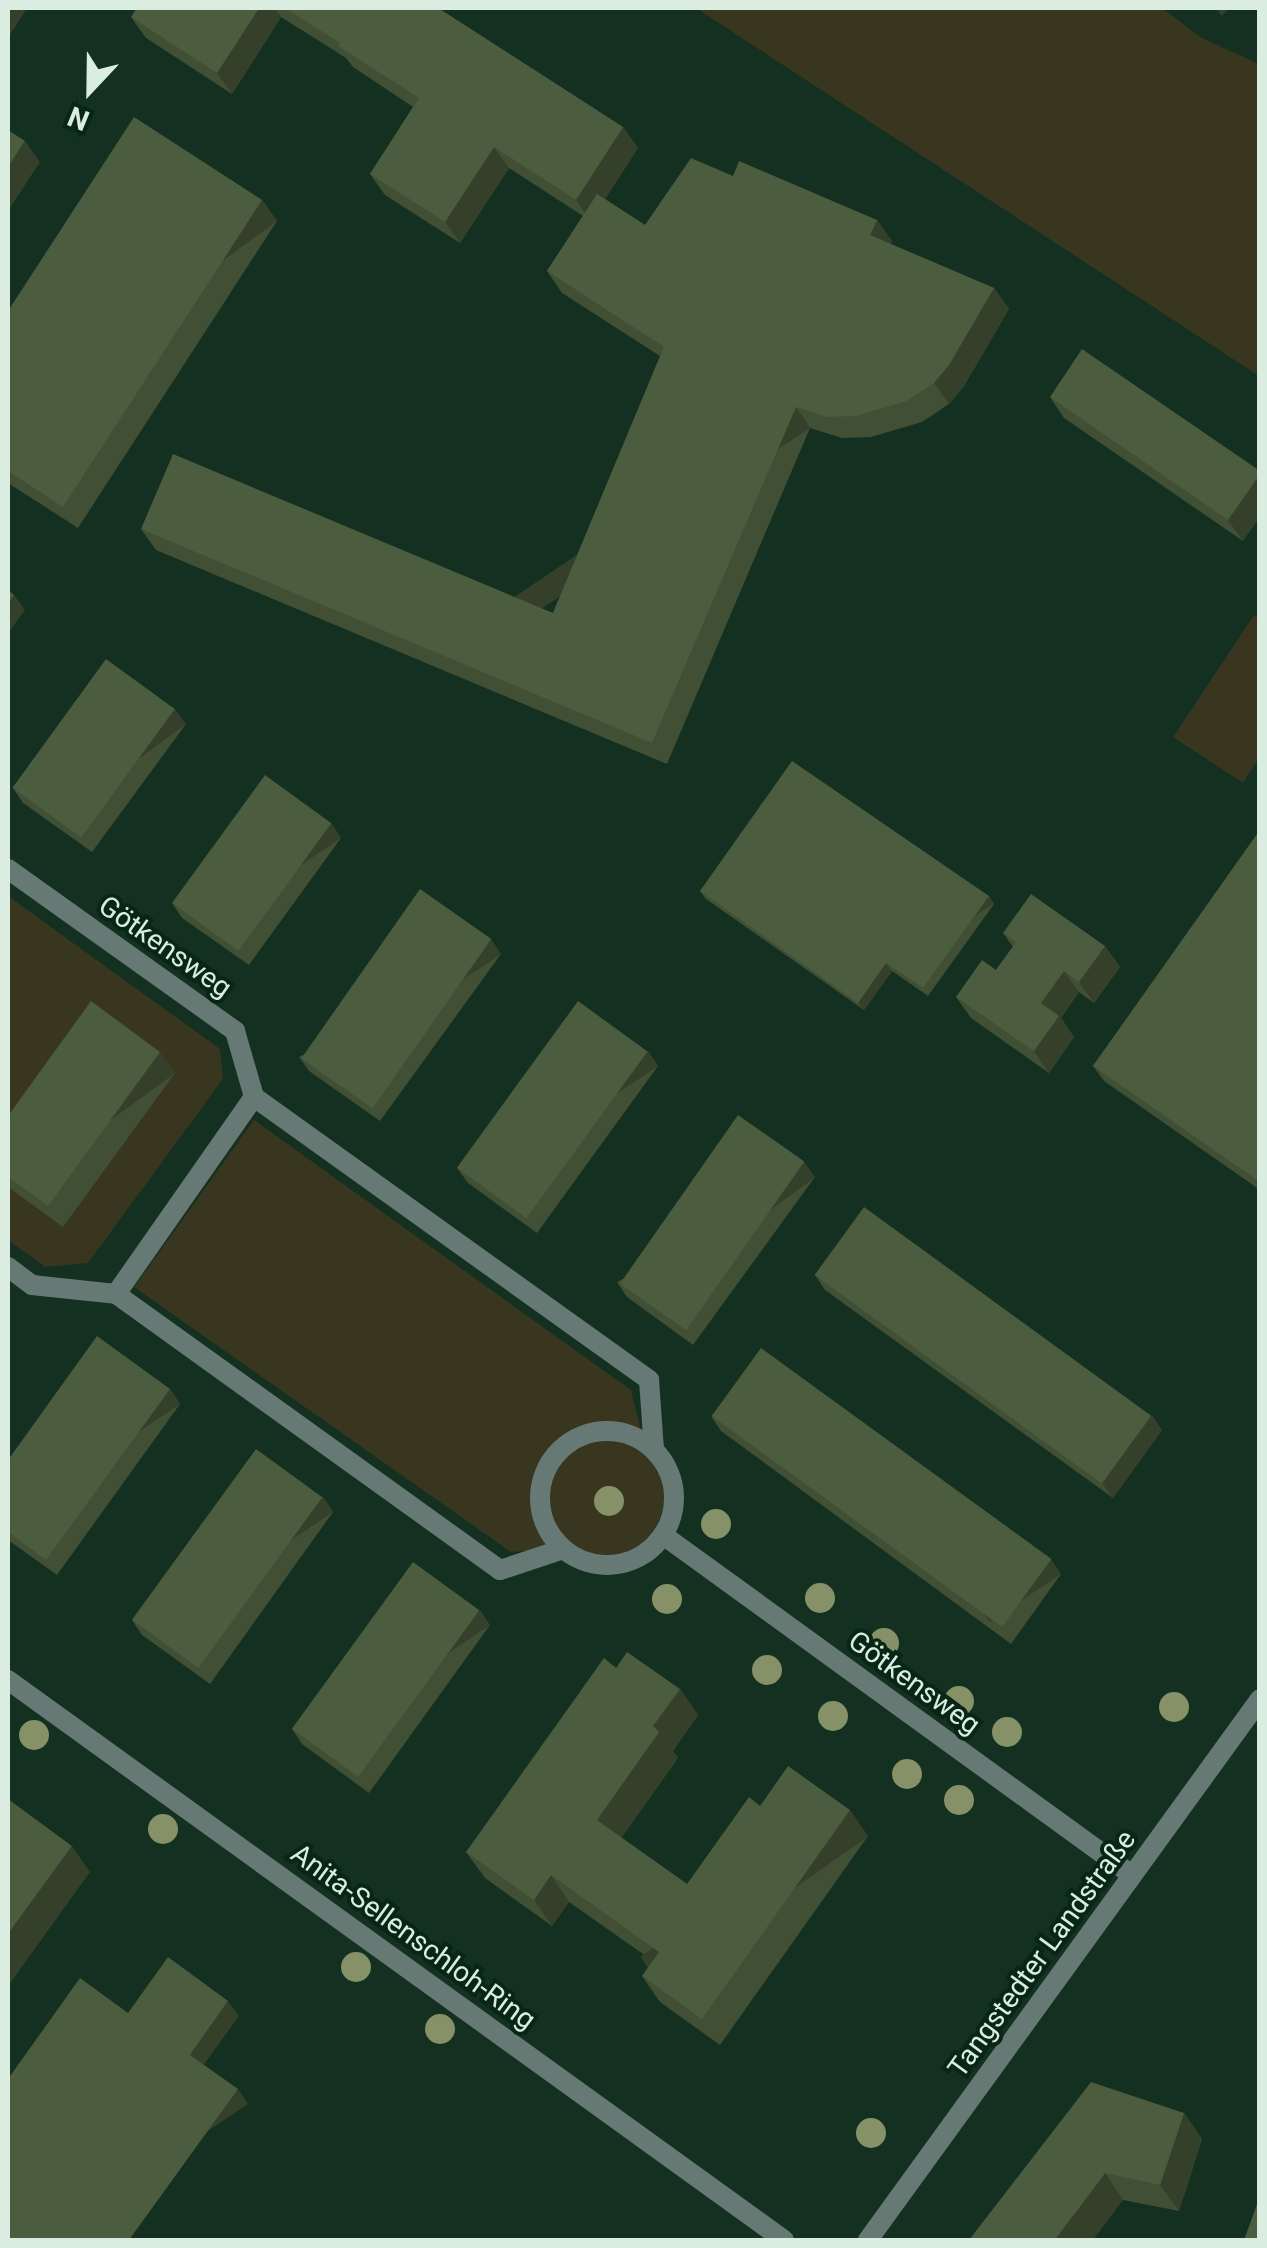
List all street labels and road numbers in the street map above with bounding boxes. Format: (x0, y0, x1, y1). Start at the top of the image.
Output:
street label: Götkensweg (92, 889, 238, 1005)
street label: Götkensweg (842, 1624, 986, 1742)
street label: Tangstedter Landstraße (941, 1824, 1143, 2084)
street label: Anita-Sellenschloh-Ring (284, 1837, 542, 2037)

